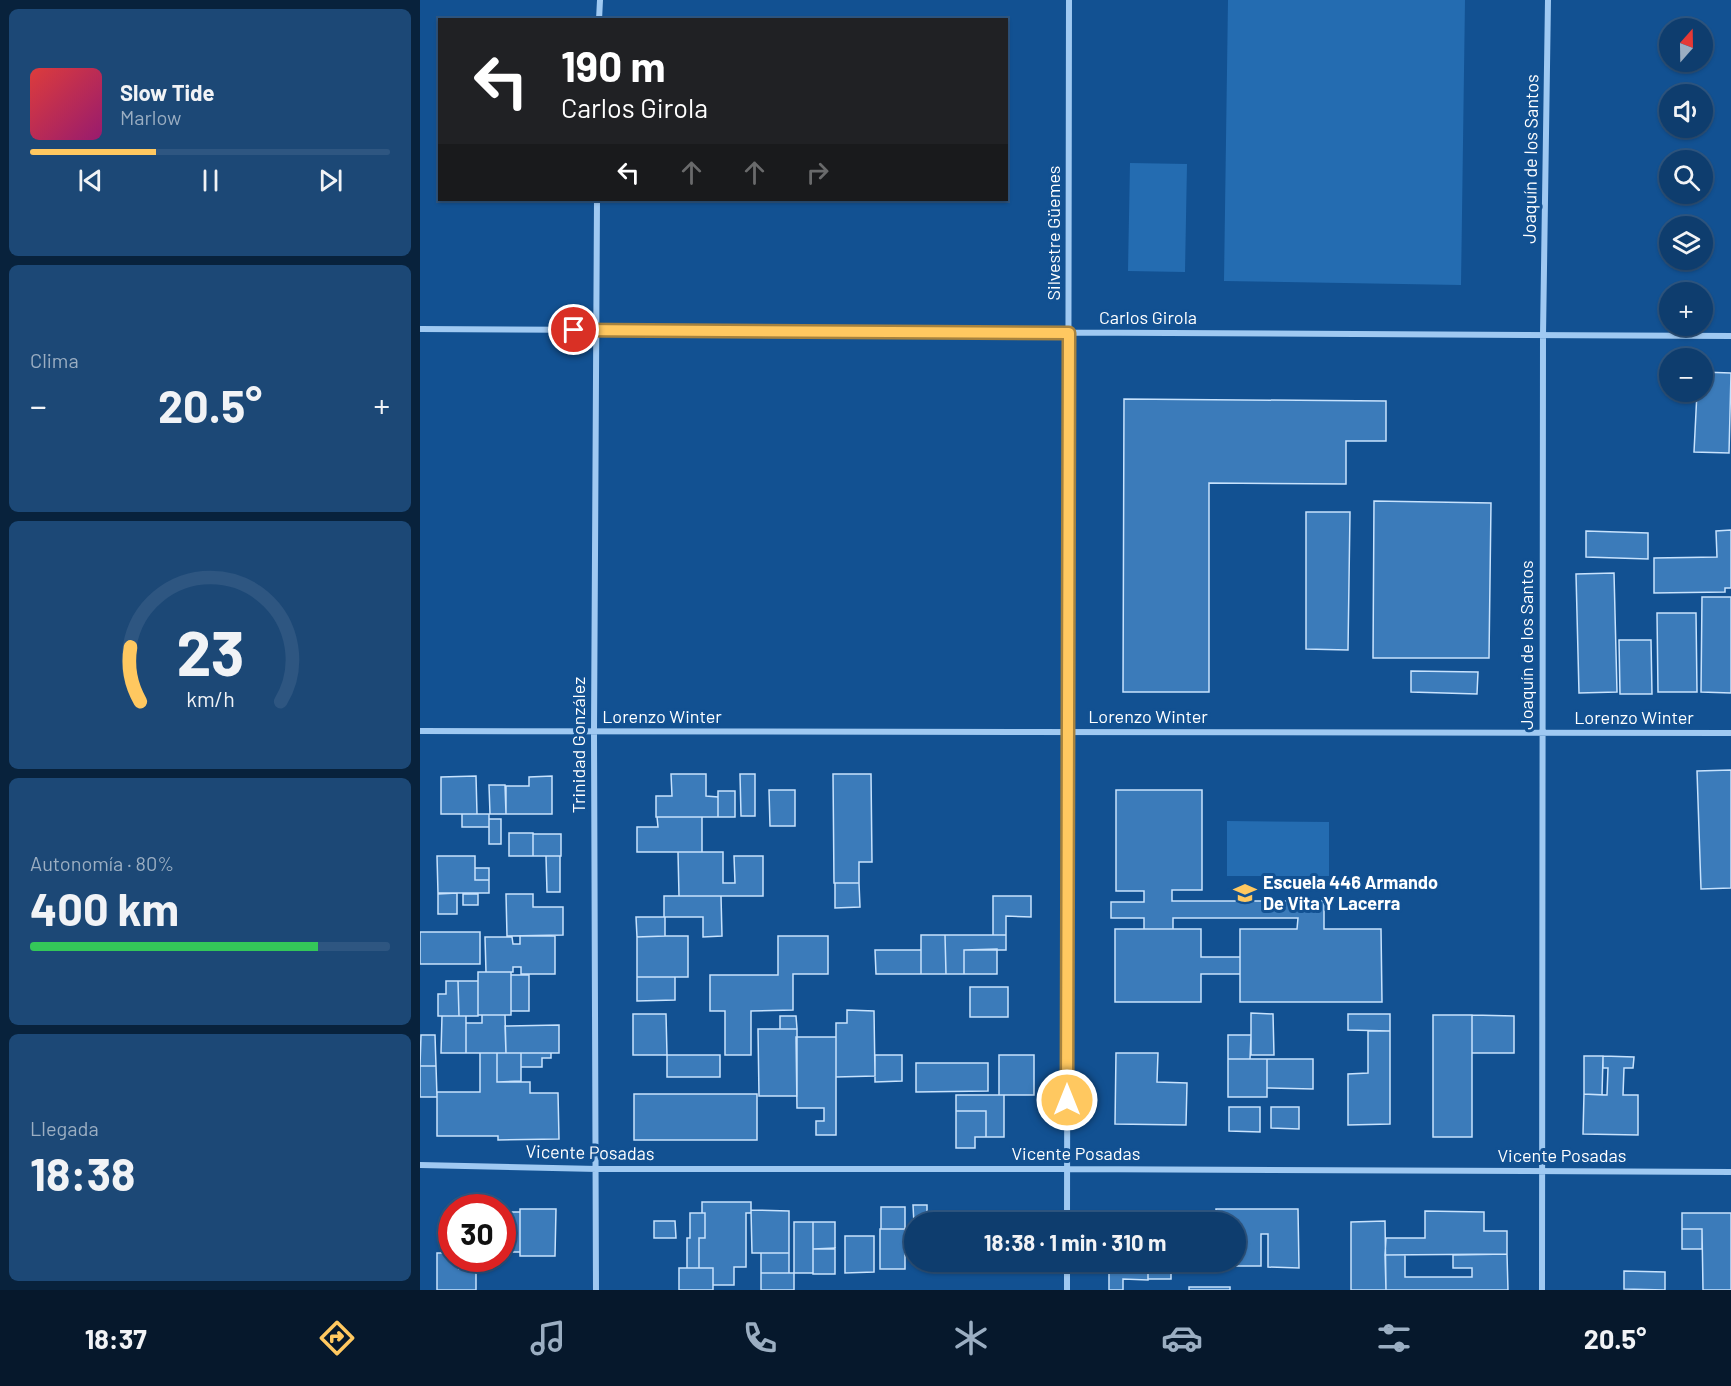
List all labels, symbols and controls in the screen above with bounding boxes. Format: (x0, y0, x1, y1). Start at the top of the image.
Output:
north arrow (1659, 18, 1713, 72)
map controls (1659, 18, 1713, 402)
text: 190 m (561, 40, 666, 90)
icon: left (462, 42, 540, 120)
street label: Joaquín de los Santos (1518, 74, 1542, 244)
text: Slow Tide (120, 79, 215, 105)
button: sound (1659, 84, 1713, 138)
text: Carlos Girola (561, 91, 708, 123)
text: Marlow (120, 105, 181, 129)
button: search (1659, 150, 1713, 204)
icon: left (612, 156, 645, 189)
icon: ahead (675, 156, 708, 189)
icon: ahead (738, 156, 771, 189)
icon: right (801, 156, 834, 189)
icon: previous (74, 164, 107, 197)
icon: pause (194, 164, 227, 197)
icon: next (314, 164, 347, 197)
street label: Silvestre Güemes (1042, 166, 1064, 300)
button: layers (1659, 216, 1713, 270)
button: + (1659, 282, 1713, 336)
pin (548, 304, 599, 355)
street label: Carlos Girola (1099, 306, 1197, 328)
icon: arrive (557, 313, 590, 346)
text: Clima (30, 348, 79, 372)
button: − (1659, 348, 1713, 402)
text: 20.5° (158, 378, 262, 432)
text: − (30, 385, 47, 425)
text: + (374, 385, 390, 425)
street label: Joaquín de los Santos (1515, 560, 1537, 730)
text: 23 (176, 614, 244, 688)
street label: Trinidad González (567, 677, 589, 813)
text: km/h (186, 686, 234, 711)
street label: Lorenzo Winter (602, 705, 722, 727)
street label: Lorenzo Winter (1088, 705, 1208, 727)
street label: Lorenzo Winter (1574, 706, 1694, 728)
text: Autonomía · 80% (30, 851, 174, 875)
place label: Escuela 446 Armando De Vita Y Lacerra (1263, 871, 1438, 914)
school or university icon: Escuela 446 Armando De Vita Y Lacerra (1232, 880, 1258, 906)
text: 400 km (30, 881, 179, 935)
position arrow (1035, 1068, 1099, 1132)
text: Llegada (30, 1116, 99, 1140)
street label: Vicente Posadas (525, 1140, 655, 1164)
street label: Vicente Posadas (1012, 1142, 1140, 1164)
street label: Vicente Posadas (1498, 1144, 1626, 1166)
text: 18:38 (30, 1146, 135, 1200)
speed limit sign: 30 (438, 1194, 516, 1272)
text: 18:38 · 1 min · 310 m (984, 1229, 1166, 1255)
icon: directions (316, 1317, 358, 1359)
icon: music (527, 1317, 569, 1359)
icon: phone (739, 1317, 781, 1359)
icon: climate (950, 1317, 992, 1359)
icon: car (1161, 1317, 1203, 1359)
icon: filters (1373, 1317, 1415, 1359)
text: 18:37 (85, 1322, 147, 1354)
text: 20.5° (1584, 1322, 1646, 1354)

